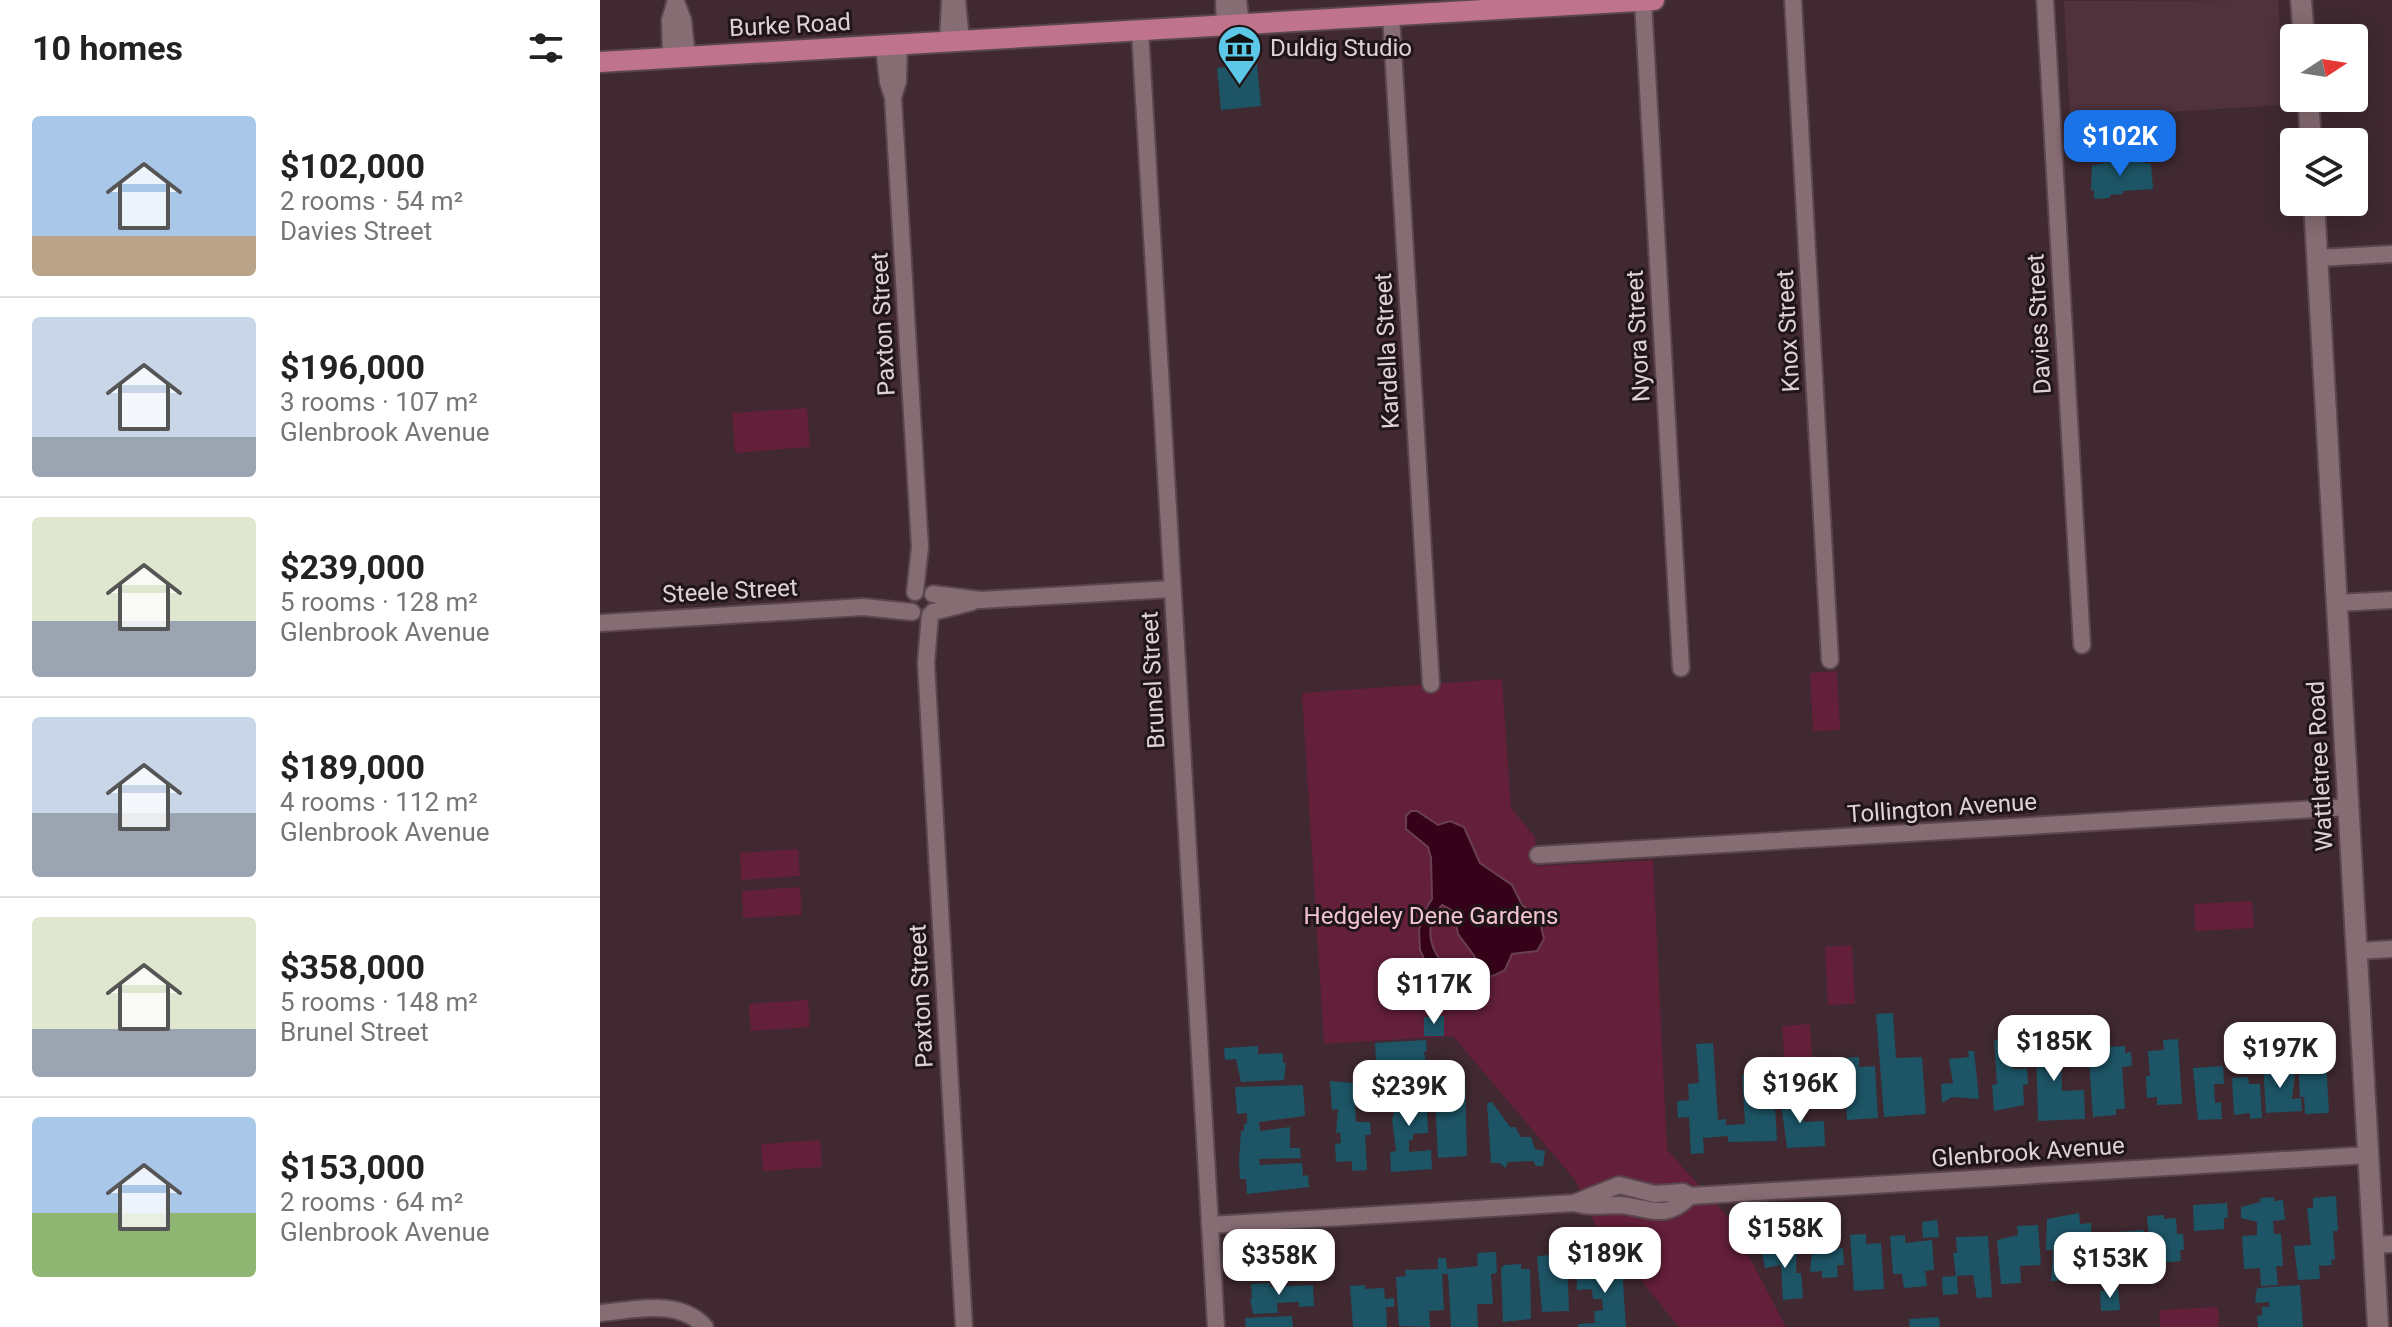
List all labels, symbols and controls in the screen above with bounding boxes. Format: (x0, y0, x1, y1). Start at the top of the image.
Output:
street label: Burke Road (728, 8, 852, 42)
museum icon: Duldig Studio (1215, 24, 1263, 87)
north arrow (2280, 24, 2368, 112)
map controls (2280, 24, 2368, 216)
icon: filters (524, 26, 568, 70)
text: 10 homes (32, 28, 183, 68)
place label: Duldig Studio (1270, 34, 1412, 62)
pin: $102K (2064, 110, 2176, 178)
text: $102K (2082, 121, 2158, 151)
button: layers (2280, 128, 2368, 216)
text: $102,000 (280, 146, 425, 186)
icon: home (96, 148, 192, 244)
text: 2 rooms · 54 m² (280, 186, 463, 216)
text: Davies Street (280, 216, 432, 246)
street label: Paxton Street (865, 251, 901, 397)
street label: Davies Street (2021, 253, 2057, 395)
street label: Nyora Street (1621, 269, 1655, 403)
street label: Knox Street (1771, 269, 1805, 393)
street label: Kardella Street (1369, 272, 1405, 430)
text: $196,000 (280, 347, 425, 387)
icon: home (96, 349, 192, 445)
text: 3 rooms · 107 m² (280, 387, 478, 417)
text: Glenbrook Avenue (280, 417, 490, 447)
text: $239,000 (280, 547, 425, 587)
icon: home (96, 549, 192, 645)
street label: Steele Street (662, 573, 798, 609)
text: 5 rooms · 128 m² (280, 587, 478, 617)
street label: Brunel Street (1135, 611, 1171, 749)
text: Glenbrook Avenue (280, 617, 490, 647)
street label: Wattletree Road (2302, 680, 2338, 852)
text: $189,000 (280, 747, 425, 787)
icon: home (96, 749, 192, 845)
text: 4 rooms · 112 m² (280, 787, 478, 817)
street label: Tollington Avenue (1846, 787, 2038, 829)
text: Glenbrook Avenue (280, 817, 490, 847)
park label: Hedgeley Dene Gardens (1304, 902, 1558, 930)
street label: Paxton Street (903, 923, 939, 1069)
text: $358,000 (280, 947, 425, 987)
icon: home (96, 949, 192, 1045)
pin: $117K (1378, 958, 1490, 1026)
text: $117K (1396, 969, 1472, 999)
text: 5 rooms · 148 m² (280, 987, 478, 1017)
pin: $185K (1998, 1015, 2110, 1083)
text: Brunel Street (280, 1017, 429, 1047)
pin: $197K (2224, 1022, 2336, 1090)
text: $185K (2016, 1026, 2092, 1056)
text: $197K (2242, 1033, 2318, 1063)
pin: $196K (1744, 1057, 1856, 1125)
pin: $239K (1353, 1060, 1465, 1128)
text: $196K (1762, 1068, 1838, 1098)
text: $239K (1371, 1071, 1447, 1101)
street label: Glenbrook Avenue (1931, 1131, 2125, 1173)
text: $153,000 (280, 1147, 425, 1187)
icon: home (96, 1149, 192, 1245)
text: 2 rooms · 64 m² (280, 1187, 463, 1217)
pin: $158K (1729, 1202, 1841, 1270)
text: $158K (1747, 1213, 1823, 1243)
text: Glenbrook Avenue (280, 1217, 490, 1247)
pin: $189K (1549, 1227, 1661, 1295)
pin: $358K (1223, 1229, 1335, 1297)
pin: $153K (2054, 1232, 2166, 1300)
text: $189K (1567, 1238, 1643, 1268)
text: $358K (1241, 1240, 1317, 1270)
text: $153K (2072, 1243, 2148, 1273)

